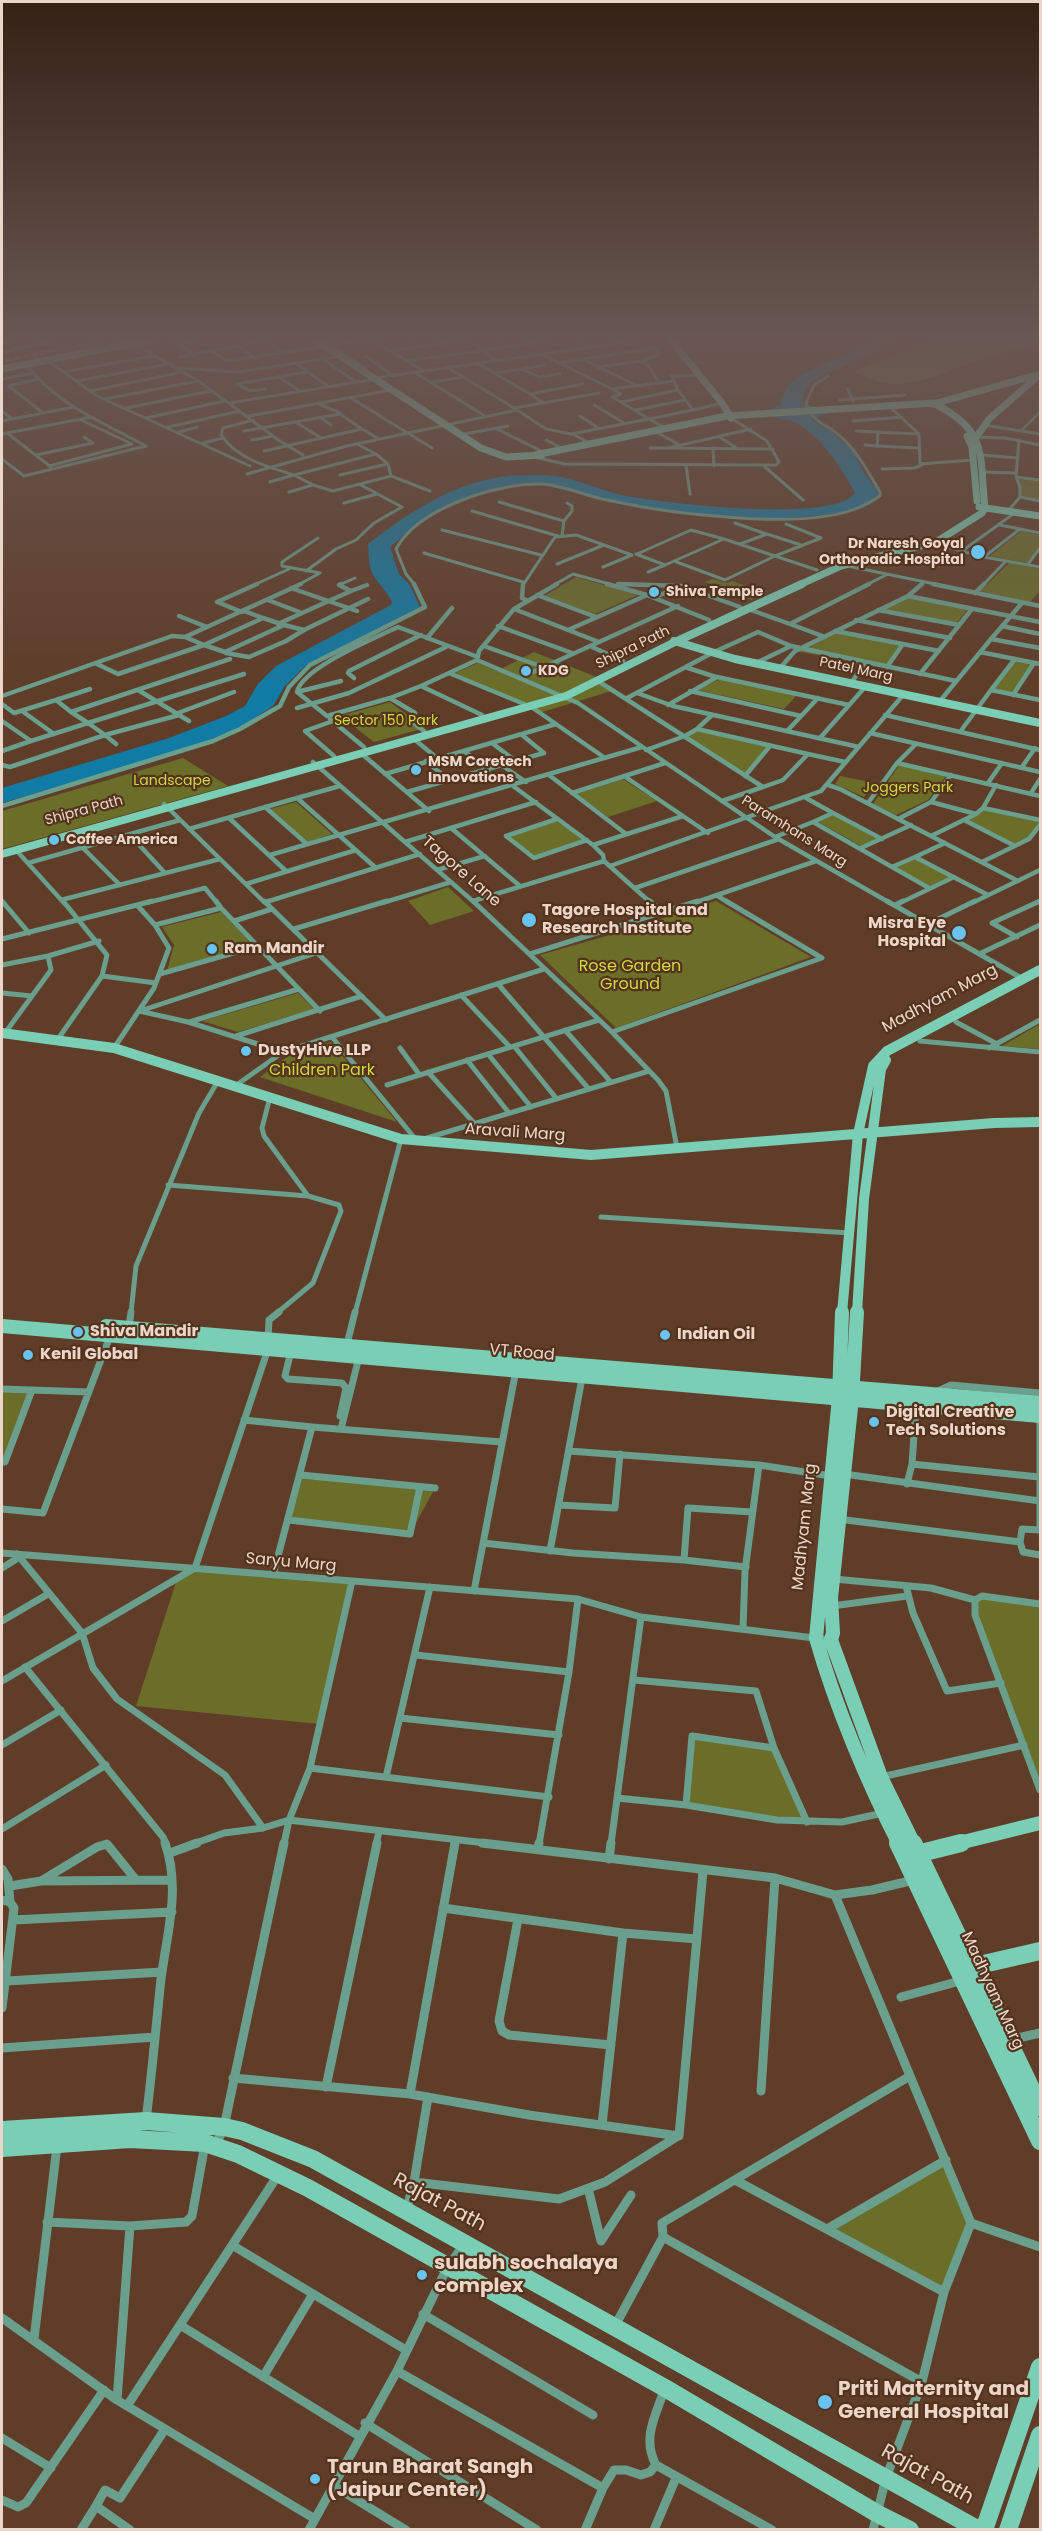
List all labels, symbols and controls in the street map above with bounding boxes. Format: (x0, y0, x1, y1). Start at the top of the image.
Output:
place label: Dr Naresh Goyal Orthopadic Hospital (819, 536, 964, 568)
marker: Dr Naresh Goyal Orthopadic Hospital (969, 543, 987, 561)
place label: Shiva Temple (666, 584, 763, 600)
marker: Shiva Temple (647, 585, 661, 599)
street label: Shipra Path (593, 623, 673, 673)
street label: Patel Marg (818, 654, 894, 686)
place label: KDG (538, 663, 569, 679)
marker: KDG (519, 664, 533, 678)
park label: Sector 150 Park (334, 713, 438, 729)
place label: MSM Coretech Innovations (428, 754, 532, 786)
marker: MSM Coretech Innovations (409, 763, 423, 777)
park label: Landscape (133, 773, 211, 789)
park label: Joggers Park (863, 780, 953, 796)
street label: Shipra Path (43, 793, 125, 829)
street label: Paramhans Marg (738, 793, 850, 871)
place label: Coffee America (66, 832, 178, 848)
street label: Tagore Lane (418, 832, 504, 912)
marker: Coffee America (47, 833, 61, 847)
place label: Tagore Hospital and Research Institute (542, 901, 708, 939)
marker: Tagore Hospital and Research Institute (520, 911, 538, 929)
place label: Misra Eye Hospital (868, 914, 946, 952)
marker: Misra Eye Hospital (950, 924, 968, 942)
place label: Ram Mandir (224, 939, 324, 959)
marker: Ram Mandir (205, 942, 219, 956)
park label: Rose Garden Ground (579, 957, 681, 995)
street label: Madhyam Marg (879, 961, 1001, 1037)
place label: DustyHive LLP (258, 1041, 371, 1061)
marker: DustyHive LLP (239, 1044, 253, 1058)
park label: Children Park (269, 1061, 375, 1081)
street label: Aravali Marg (464, 1120, 566, 1146)
place label: Shiva Mandir (90, 1322, 198, 1342)
marker: Shiva Mandir (71, 1325, 85, 1339)
place label: Indian Oil (677, 1325, 755, 1345)
marker: Indian Oil (658, 1328, 672, 1342)
street label: VT Road (489, 1341, 555, 1365)
place label: Kenil Global (40, 1345, 138, 1365)
marker: Kenil Global (21, 1348, 35, 1362)
place label: Digital Creative Tech Solutions (886, 1403, 1014, 1441)
marker: Digital Creative Tech Solutions (867, 1415, 881, 1429)
street label: Madhyam Marg (789, 1463, 821, 1591)
street label: Saryu Marg (245, 1549, 337, 1577)
street label: Madhyam Marg (956, 1929, 1028, 2053)
street label: Rajat Path (388, 2168, 490, 2238)
place label: sulabh sochalaya complex (434, 2252, 618, 2299)
marker: sulabh sochalaya complex (415, 2268, 429, 2282)
place label: Priti Maternity and General Hospital (838, 2378, 1029, 2425)
marker: Priti Maternity and General Hospital (816, 2393, 834, 2411)
street label: Rajat Path (877, 2440, 977, 2510)
place label: Tarun Bharat Sangh (Jaipur Center) (327, 2456, 533, 2503)
marker: Tarun Bharat Sangh (Jaipur Center) (308, 2472, 322, 2486)

